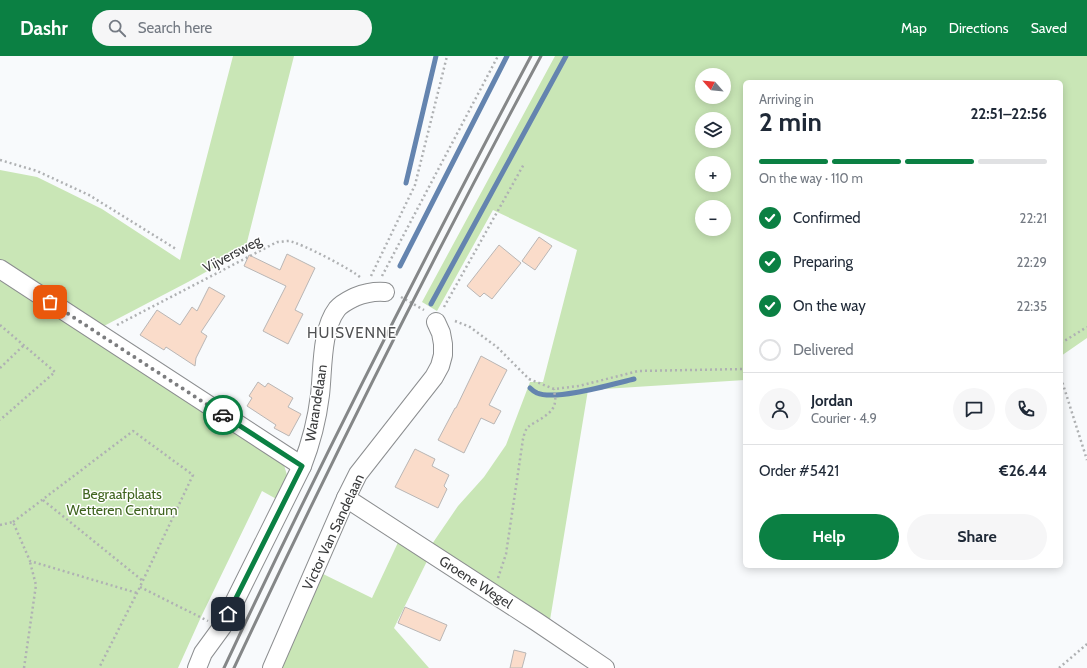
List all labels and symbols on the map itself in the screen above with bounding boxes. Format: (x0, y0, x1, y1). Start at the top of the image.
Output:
north arrow (695, 68, 731, 104)
street label: Vijversweg (200, 231, 265, 277)
pin (33, 285, 67, 319)
district label: HUISVENNE (307, 324, 397, 342)
street label: Warandelaan (301, 363, 331, 443)
courier (203, 395, 243, 435)
street label: Victor Van Sandelaan (298, 471, 368, 593)
park label: Begraafplaats Wetteren Centrum (67, 485, 177, 519)
street label: Groene Wegel (436, 552, 517, 613)
pin (211, 597, 245, 631)

